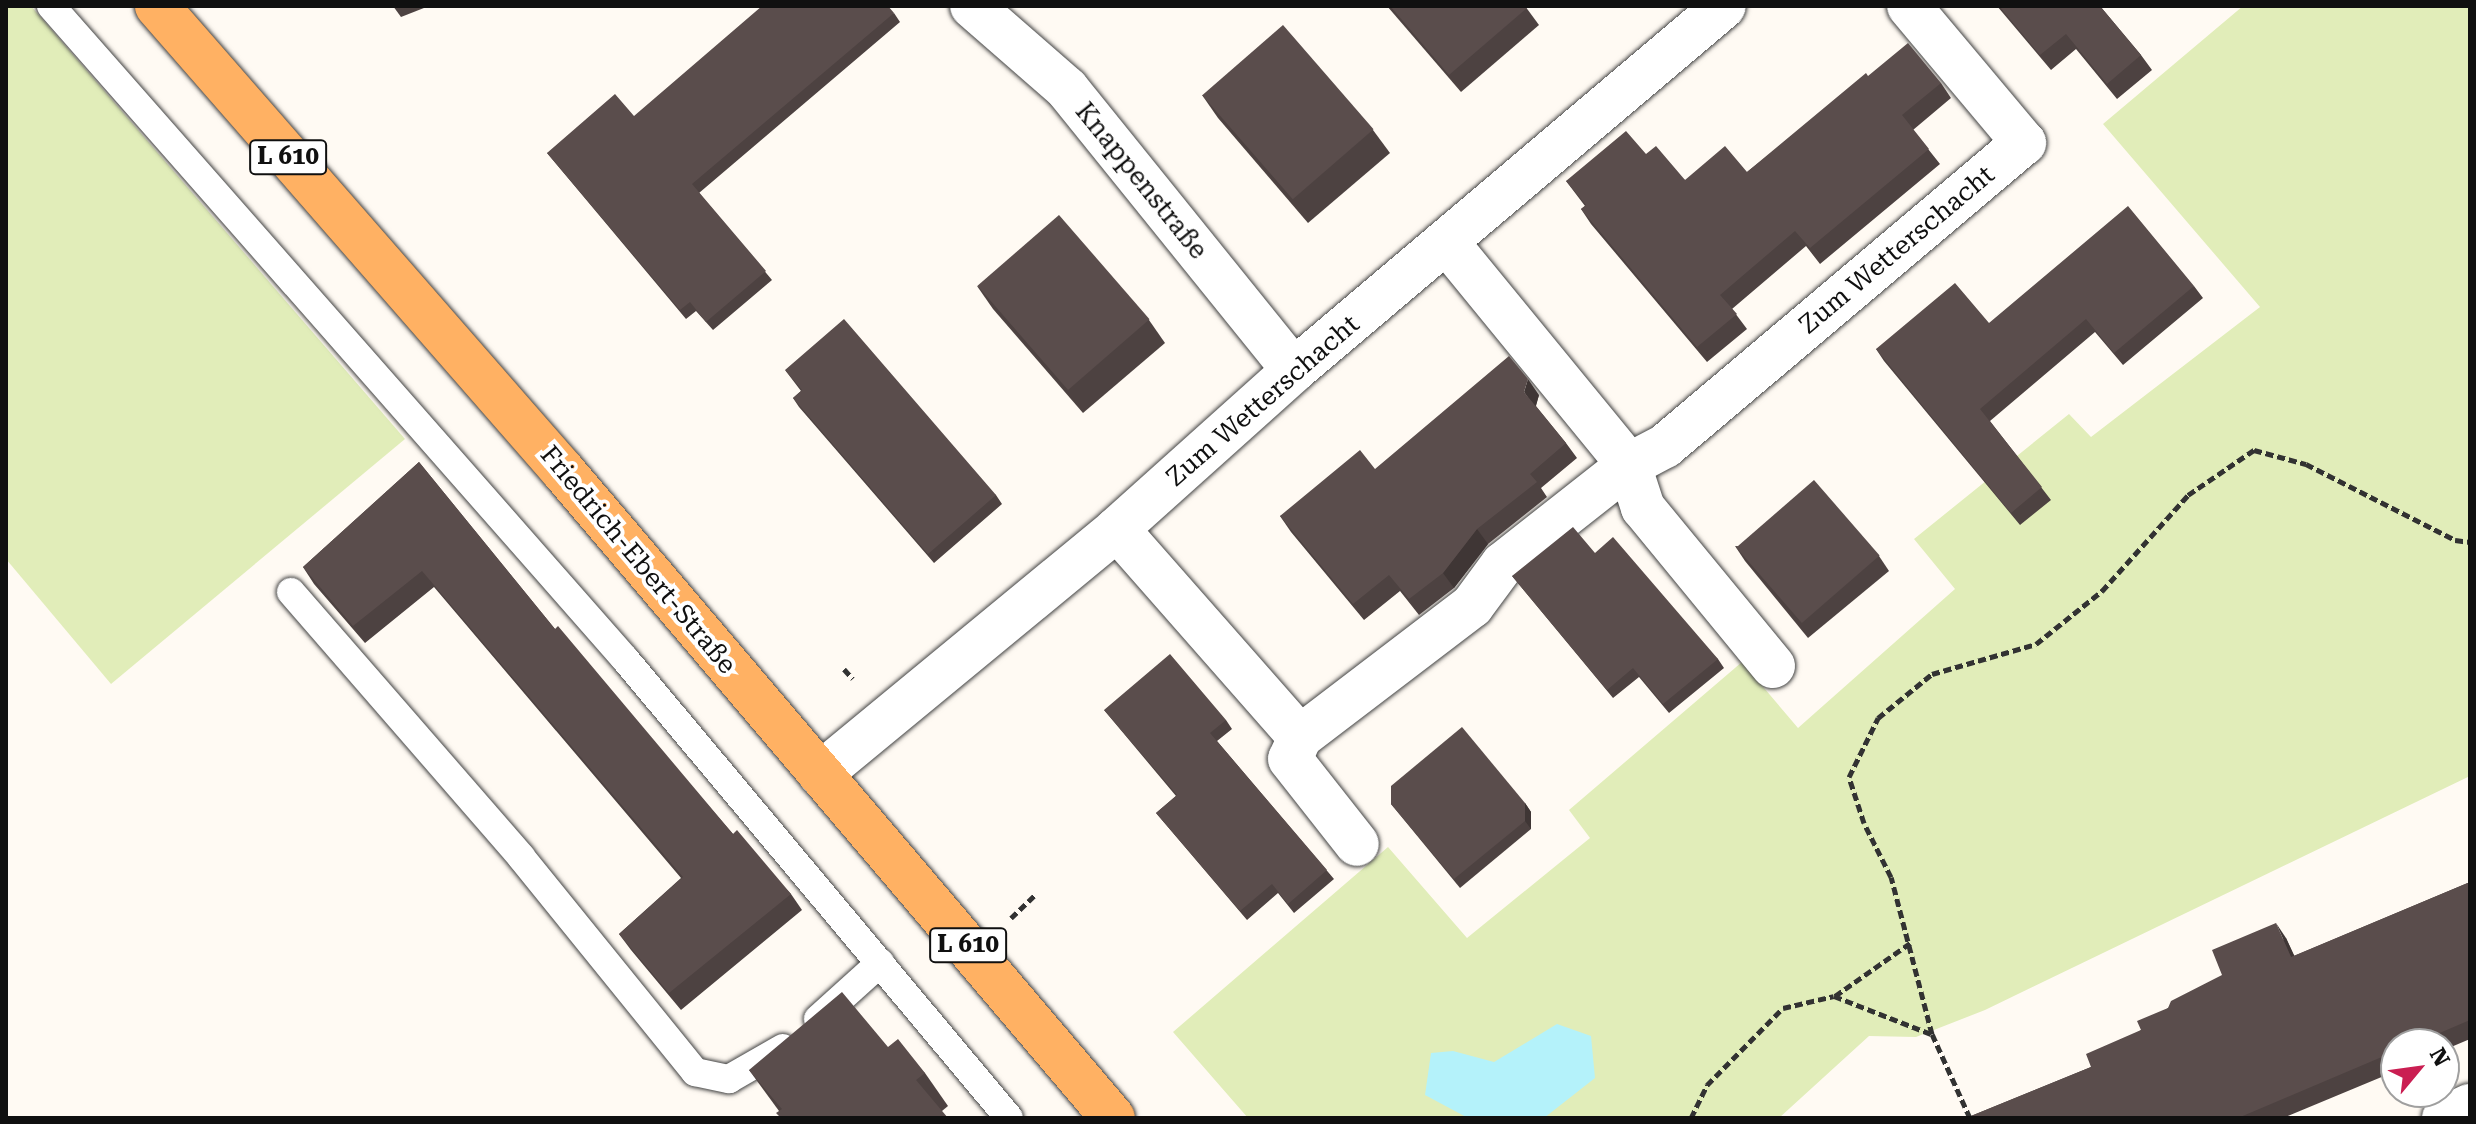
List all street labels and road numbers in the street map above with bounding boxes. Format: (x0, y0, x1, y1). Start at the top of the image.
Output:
street label: Knappenstraße (1068, 97, 1214, 265)
road number: L 610 (248, 137, 328, 177)
street label: Zum Wetterschacht (1793, 159, 2001, 341)
street label: Zum Wetterschacht (1160, 309, 1366, 493)
street label: Friedrich-Ebert-Straße (534, 440, 742, 680)
road number: L 610 (928, 925, 1008, 965)

